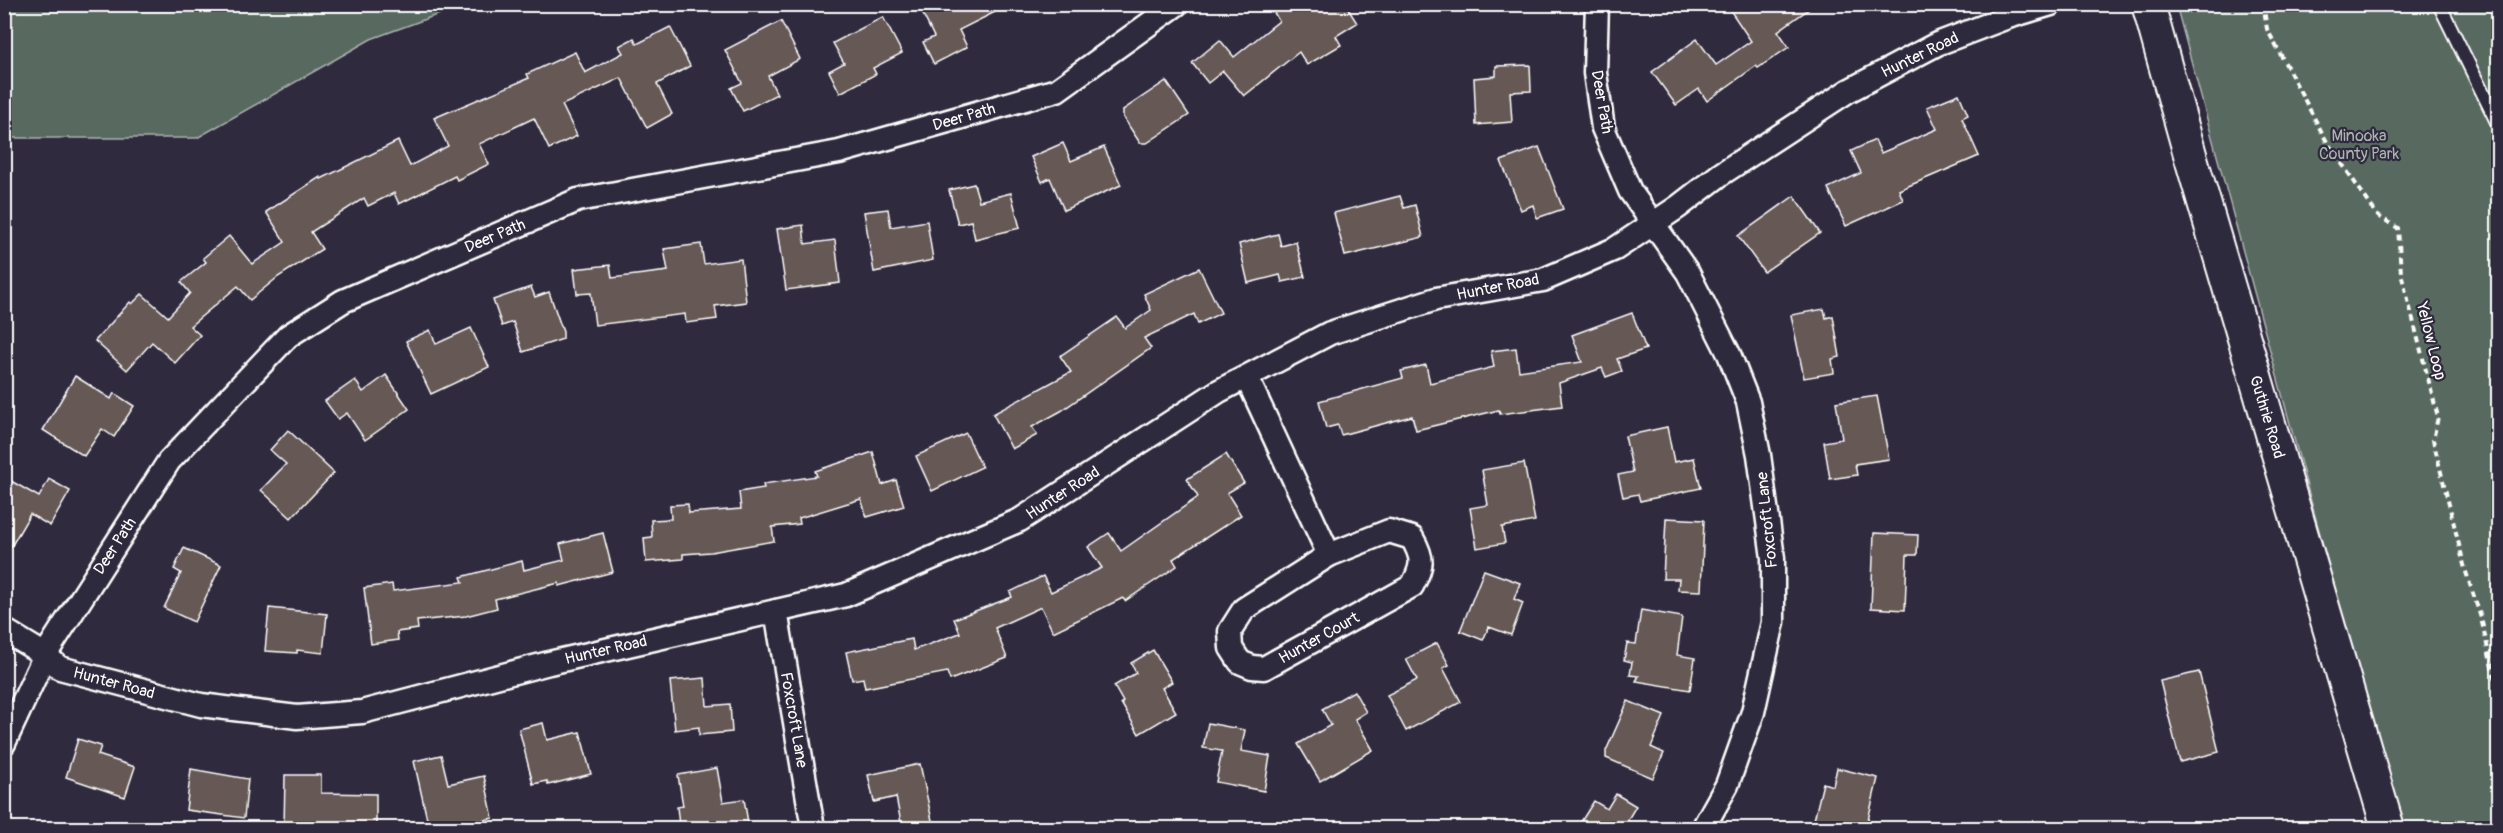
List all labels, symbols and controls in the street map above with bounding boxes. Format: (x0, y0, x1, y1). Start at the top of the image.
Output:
street label: Hunter Road (1878, 28, 1962, 82)
street label: Deer Path (1587, 69, 1617, 135)
street label: Deer Path (930, 99, 998, 135)
park label: Minooka County Park (2319, 126, 2399, 164)
street label: Deer Path (462, 214, 528, 258)
street label: Hunter Road (1455, 269, 1541, 305)
street label: Yellow Loop (2411, 299, 2450, 382)
street label: Guthrie Road (2245, 373, 2289, 461)
street label: Hunter Road (1022, 462, 1104, 524)
street label: Foxcroft Lane (1752, 471, 1782, 569)
street label: Deer Path (89, 514, 141, 578)
street label: Hunter Court (1275, 607, 1363, 668)
street label: Hunter Road (563, 631, 649, 669)
street label: Hunter Road (71, 663, 157, 703)
street label: Foxcroft Lane (776, 671, 812, 769)

